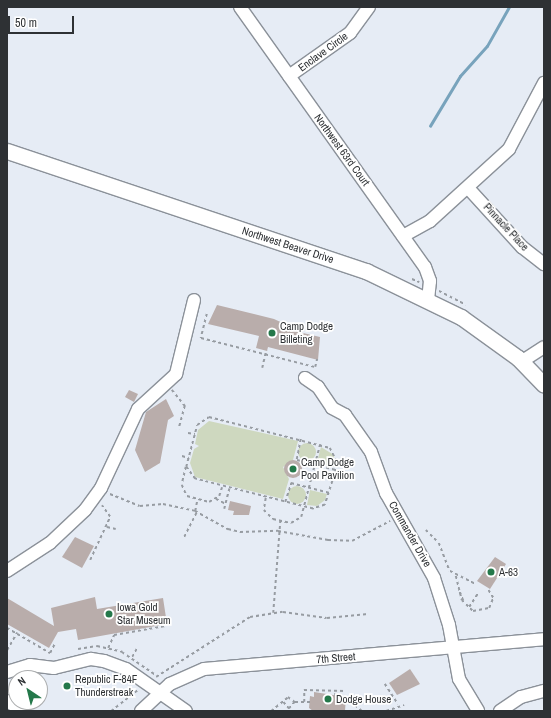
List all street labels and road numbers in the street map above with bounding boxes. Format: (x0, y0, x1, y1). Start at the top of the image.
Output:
street label: Enclave Circle (296, 30, 350, 74)
street label: Northwest 63rd Court (311, 111, 373, 189)
street label: Pinnacle Place (481, 200, 531, 254)
street label: Northwest Beaver Drive (240, 224, 336, 266)
street label: Commander Drive (386, 499, 434, 569)
street label: 7th Street (316, 650, 356, 666)

